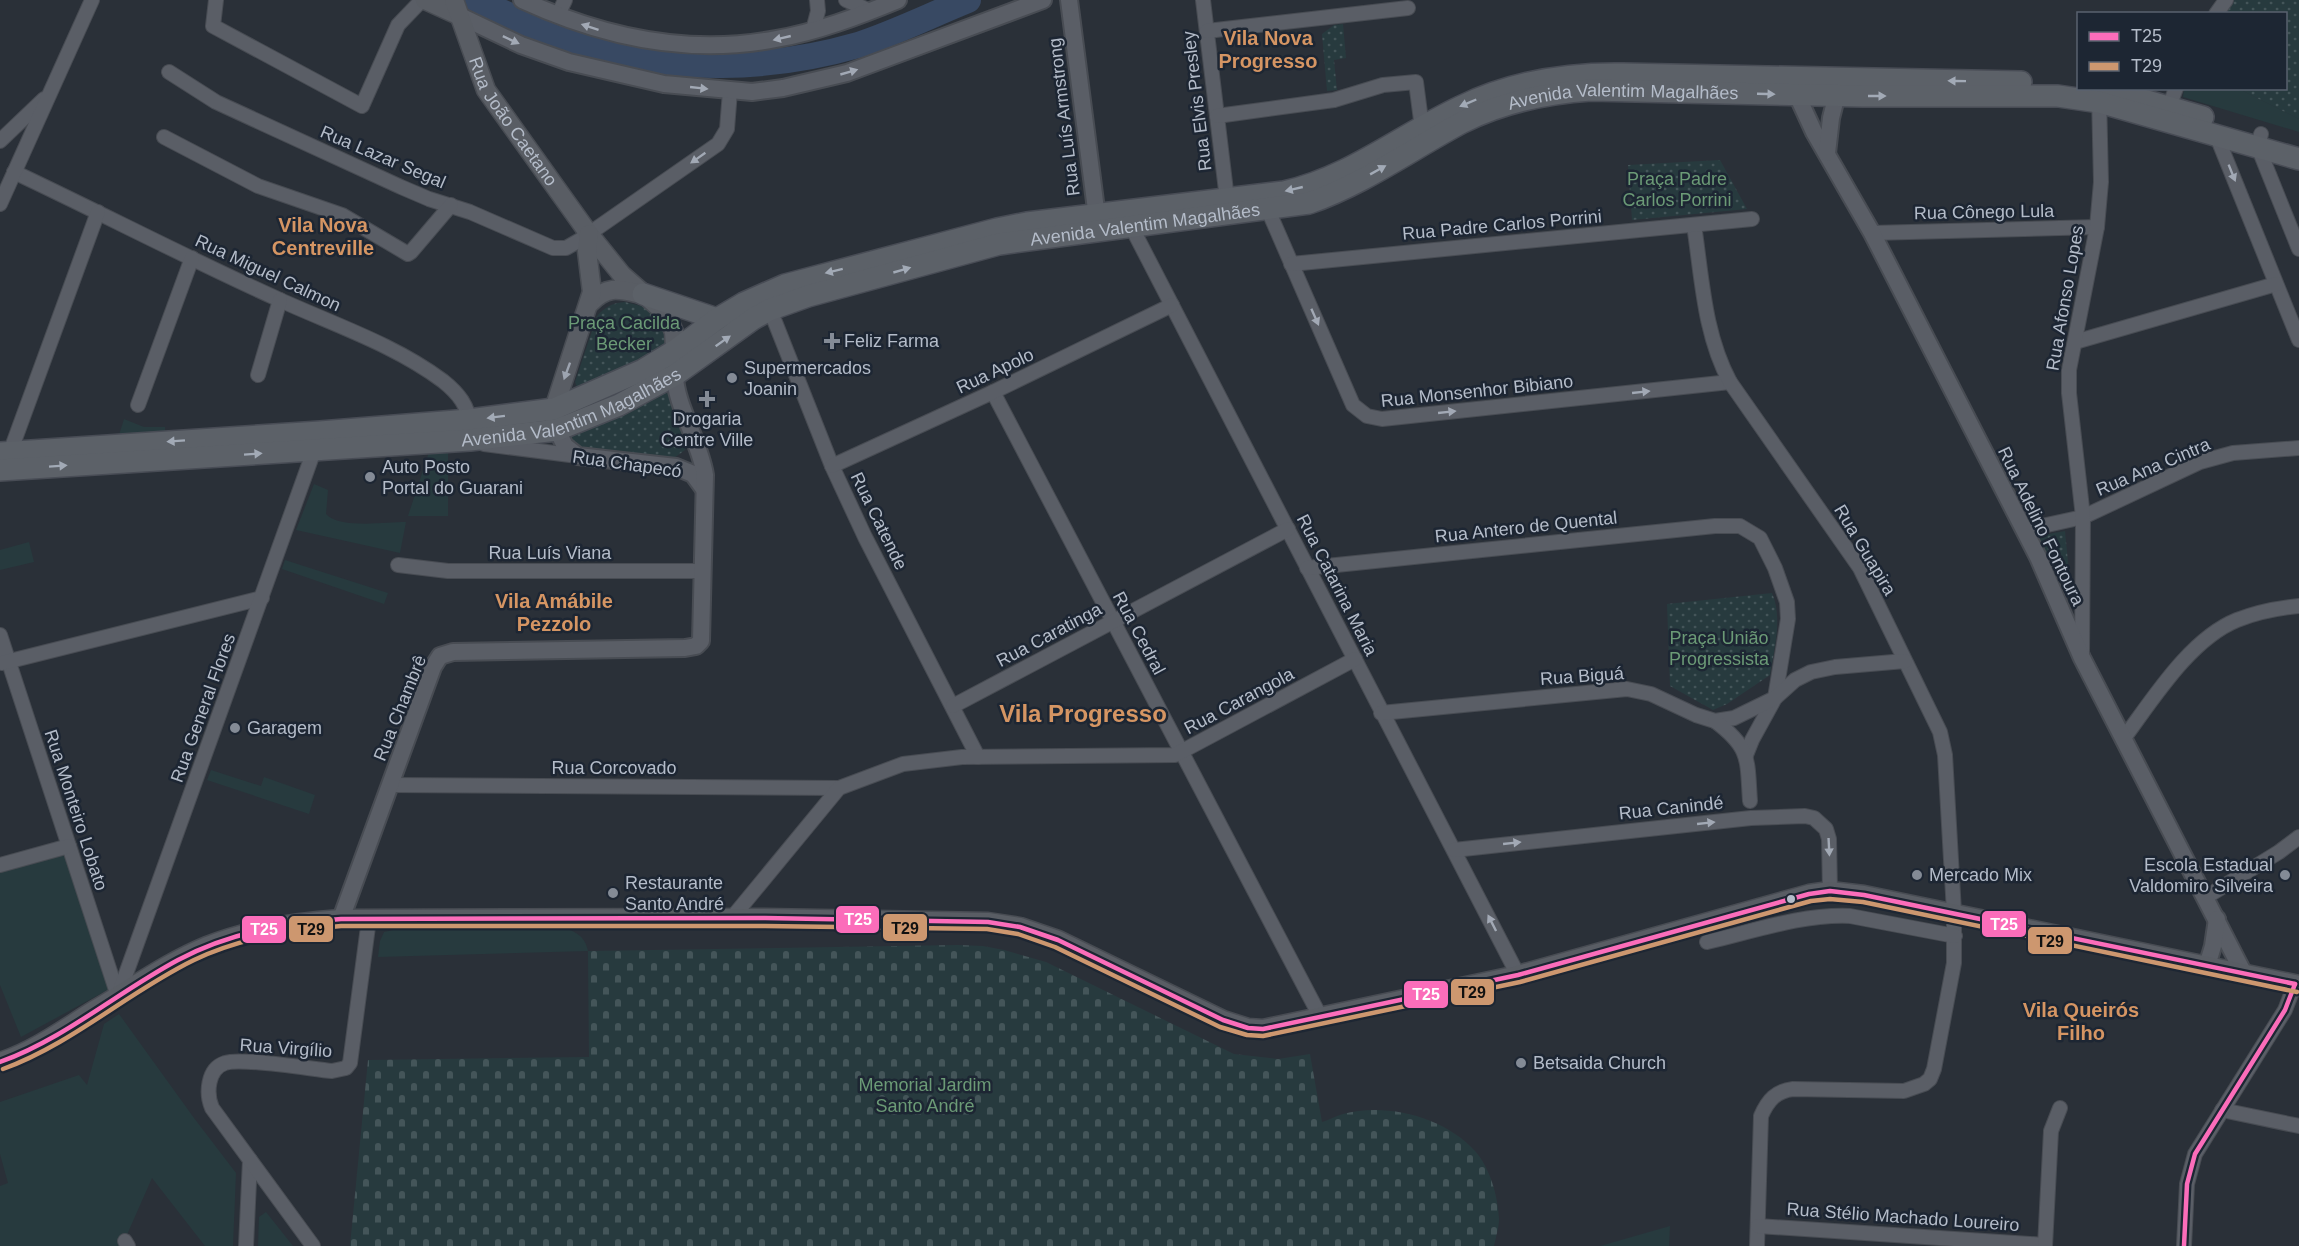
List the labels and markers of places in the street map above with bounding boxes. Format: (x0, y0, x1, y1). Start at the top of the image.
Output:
place label: Feliz Farma (844, 331, 940, 351)
marker: Feliz Farma (825, 334, 839, 348)
place label: Supermercados Joanin (744, 358, 871, 399)
marker: Supermercados Joanin (725, 371, 739, 385)
marker: Drogaria Centre Ville (700, 392, 714, 406)
place label: Drogaria Centre Ville (661, 409, 753, 450)
place label: Auto Posto Portal do Guarani (382, 457, 523, 498)
marker: Auto Posto Portal do Guarani (363, 470, 377, 484)
place label: Garagem (247, 718, 322, 738)
marker: Garagem (228, 721, 242, 735)
place label: Escola Estadual Valdomiro Silveira (2129, 855, 2274, 896)
place label: Mercado Mix (1929, 865, 2032, 885)
marker: Mercado Mix (1910, 868, 1924, 882)
marker: Escola Estadual Valdomiro Silveira (2278, 868, 2292, 882)
place label: Restaurante Santo André (625, 873, 724, 914)
marker: Restaurante Santo André (606, 886, 620, 900)
unlabelled marker (1785, 893, 1797, 905)
place label: Betsaida Church (1533, 1053, 1666, 1073)
marker: Betsaida Church (1514, 1056, 1528, 1070)

